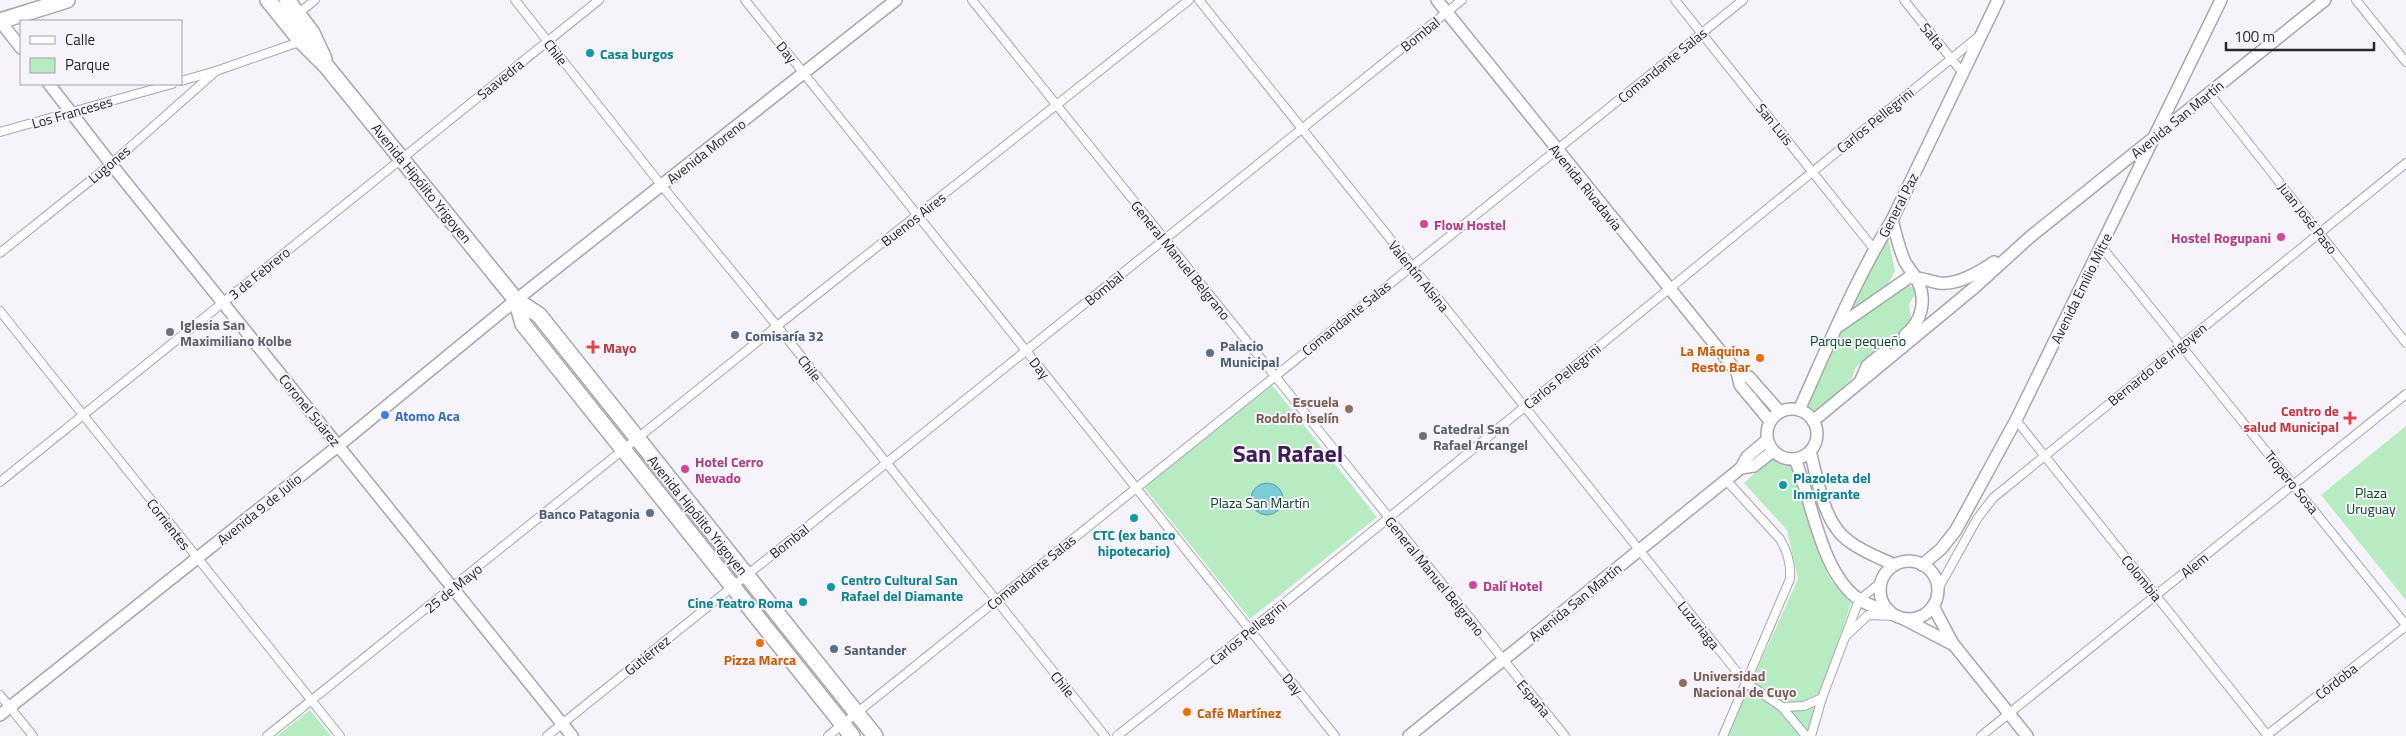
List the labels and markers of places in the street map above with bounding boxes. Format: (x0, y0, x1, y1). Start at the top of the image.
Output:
place label: Casa burgos (600, 43, 674, 64)
marker: Casa burgos (584, 47, 596, 59)
place label: Flow Hostel (1434, 214, 1506, 235)
marker: Flow Hostel (1418, 218, 1430, 230)
place label: Hostel Rogupani (2171, 227, 2271, 248)
marker: Hostel Rogupani (2275, 231, 2287, 243)
place label: Iglesia San Maximiliano Kolbe (180, 314, 292, 351)
place label: Comisaría 32 (745, 325, 824, 346)
marker: Iglesia San Maximiliano Kolbe (164, 326, 176, 338)
marker: Comisaría 32 (729, 329, 741, 341)
place label: Palacio Municipal (1220, 335, 1280, 372)
place label: Mayo (603, 337, 636, 358)
place label: La Máquina Resto Bar (1680, 340, 1750, 377)
marker: Mayo (587, 341, 599, 353)
marker: Palacio Municipal (1204, 347, 1216, 359)
marker: La Máquina Resto Bar (1754, 352, 1766, 364)
place label: Escuela Rodolfo Iselín (1256, 391, 1339, 428)
place label: Centro de salud Municipal (2243, 400, 2339, 437)
marker: Escuela Rodolfo Iselín (1343, 403, 1355, 415)
place label: Atomo Aca (395, 405, 460, 426)
marker: Atomo Aca (379, 409, 391, 421)
marker: Centro de salud Municipal (2343, 411, 2357, 425)
place label: Catedral San Rafael Arcangel (1433, 418, 1528, 455)
marker: Catedral San Rafael Arcangel (1417, 430, 1429, 442)
place label: Hotel Cerro Nevado (695, 451, 763, 488)
marker: Hotel Cerro Nevado (679, 463, 691, 475)
place label: Plazoleta del Inmigrante (1793, 467, 1871, 504)
marker: Plazoleta del Inmigrante (1777, 479, 1789, 491)
place label: Banco Patagonia (539, 503, 640, 524)
marker: Banco Patagonia (644, 507, 656, 519)
marker: CTC (ex banco hipotecario) (1128, 512, 1140, 524)
place label: CTC (ex banco hipotecario) (1093, 524, 1175, 561)
place label: Centro Cultural San Rafael del Diamante (841, 569, 963, 606)
place label: Dalí Hotel (1483, 575, 1542, 596)
marker: Dalí Hotel (1467, 579, 1479, 591)
marker: Centro Cultural San Rafael del Diamante (825, 581, 837, 593)
place label: Cine Teatro Roma (687, 592, 793, 613)
marker: Cine Teatro Roma (797, 596, 809, 608)
marker: Pizza Marca (754, 637, 766, 649)
place label: Santander (844, 639, 907, 660)
marker: Santander (828, 643, 840, 655)
place label: Pizza Marca (724, 649, 796, 670)
place label: Universidad Nacional de Cuyo (1693, 665, 1796, 702)
marker: Universidad Nacional de Cuyo (1677, 677, 1689, 689)
place label: Café Martínez (1197, 702, 1281, 723)
marker: Café Martínez (1181, 706, 1193, 718)

